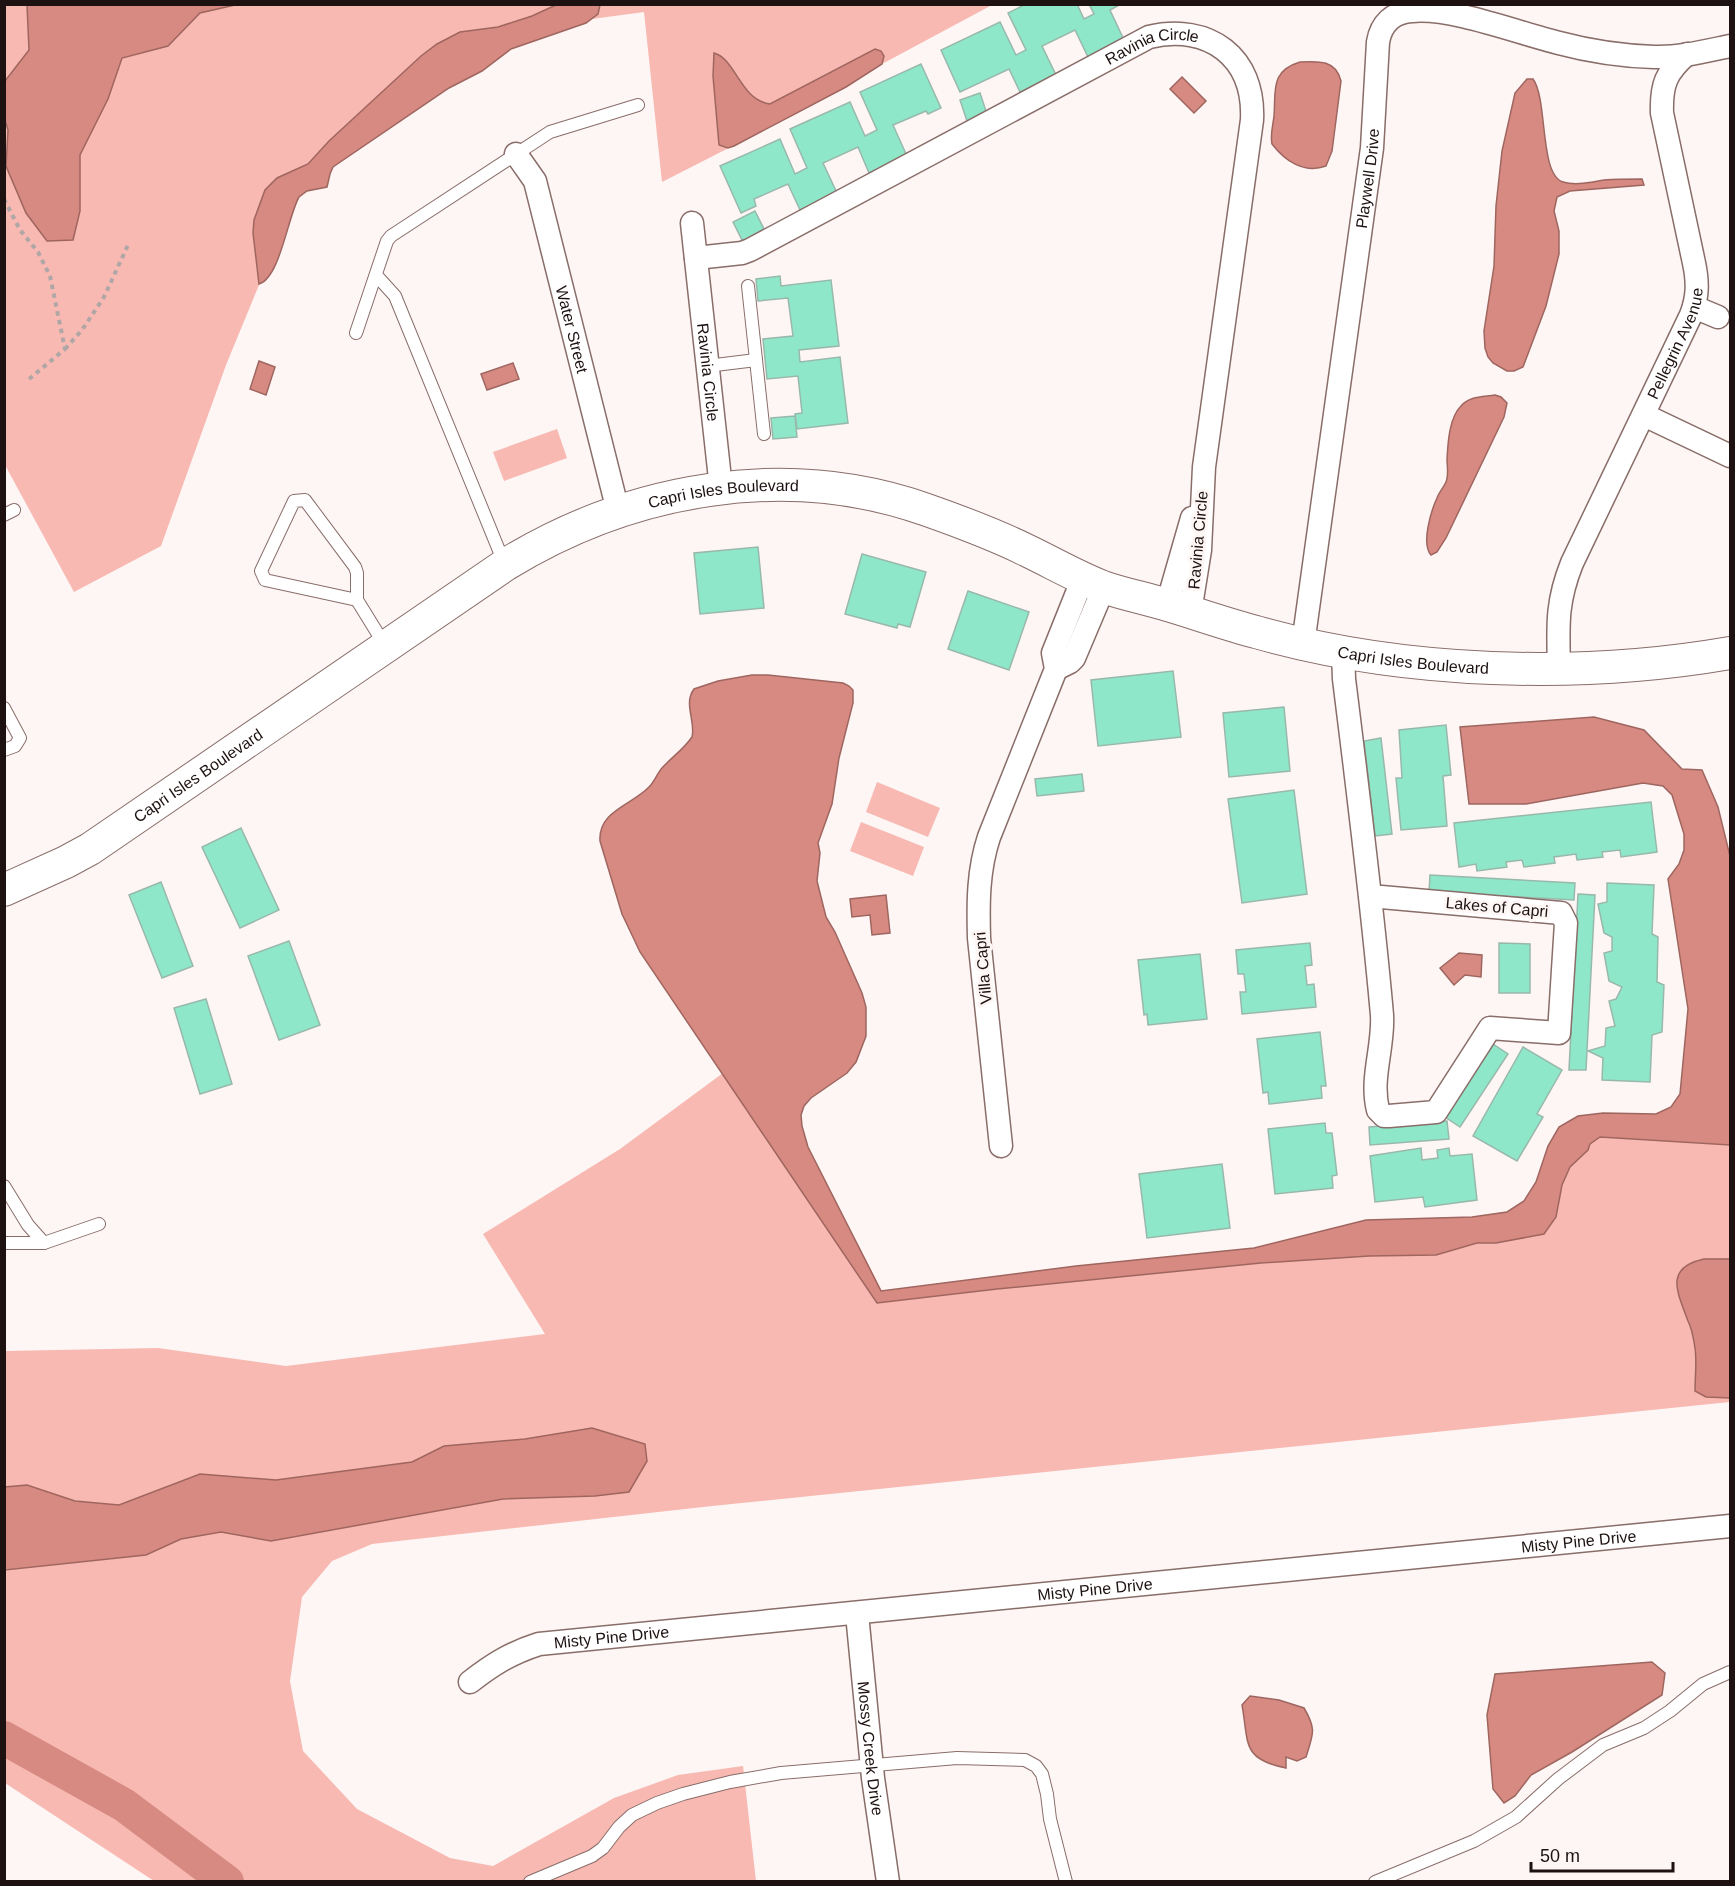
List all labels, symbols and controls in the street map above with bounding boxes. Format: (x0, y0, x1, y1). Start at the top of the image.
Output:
street label: Ravinia Circle (1102, 25, 1201, 67)
street label: Playwell Drive (1352, 128, 1382, 229)
street label: Water Street (553, 284, 592, 375)
street label: Pellegrin Avenue (1644, 287, 1705, 401)
street label: Ravinia Circle (694, 322, 722, 422)
street label: Capri Isles Boulevard (646, 476, 799, 511)
street label: Ravinia Circle (1185, 490, 1211, 590)
street label: Capri Isles Boulevard (1336, 643, 1489, 676)
street label: Capri Isles Boulevard (130, 725, 265, 825)
street label: Lakes of Capri (1445, 894, 1549, 920)
street label: Villa Capri (971, 931, 995, 1005)
street label: Misty Pine Drive (1520, 1527, 1637, 1555)
street label: Misty Pine Drive (1037, 1575, 1154, 1603)
street label: Misty Pine Drive (553, 1623, 670, 1651)
street label: Mossy Creek Drive (855, 1680, 887, 1817)
scale bar (1531, 1835, 1674, 1873)
text: 50 m (1540, 1846, 1580, 1866)

